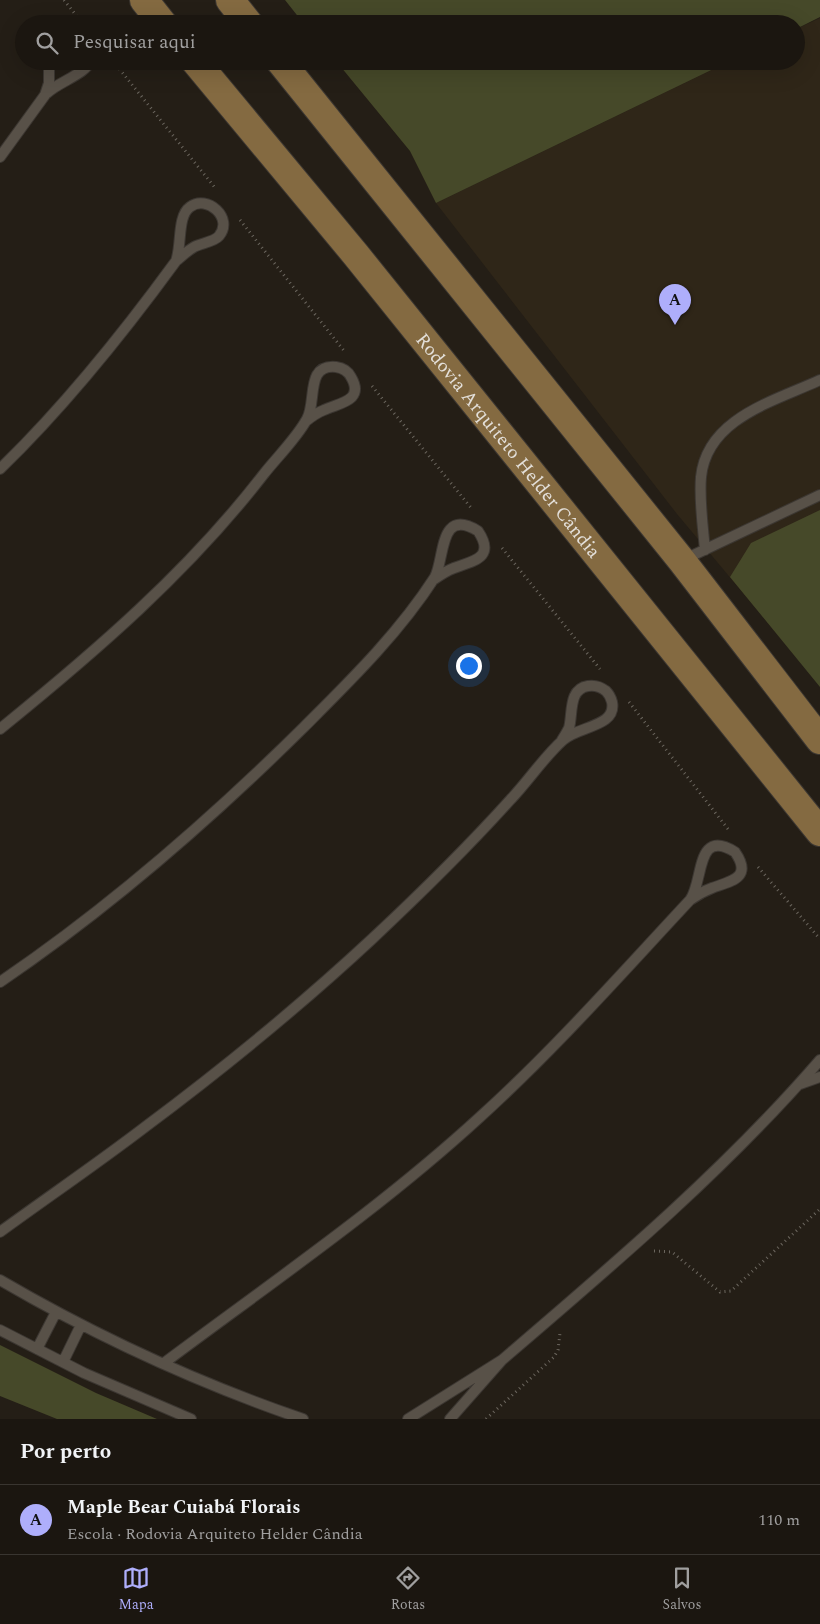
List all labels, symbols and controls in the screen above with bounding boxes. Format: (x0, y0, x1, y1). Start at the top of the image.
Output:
search box (15, 15, 805, 70)
text: Pesquisar aqui (73, 28, 196, 57)
icon: search (33, 29, 61, 57)
pin: A (659, 284, 691, 325)
street label: Rodovia Arquiteto Helder Cândia (408, 327, 608, 566)
your location (456, 653, 482, 679)
text: Por perto (20, 1436, 111, 1468)
text: Maple Bear Cuiabá Florais (67, 1493, 300, 1522)
text: A (30, 1508, 42, 1532)
text: 110 m (758, 1508, 800, 1532)
text: Escola · Rodovia Arquiteto Helder Cândia (67, 1522, 363, 1546)
tab: Mapa (119, 1564, 154, 1615)
tab: Rotas (391, 1564, 425, 1615)
tab: Salvos (663, 1564, 701, 1615)

